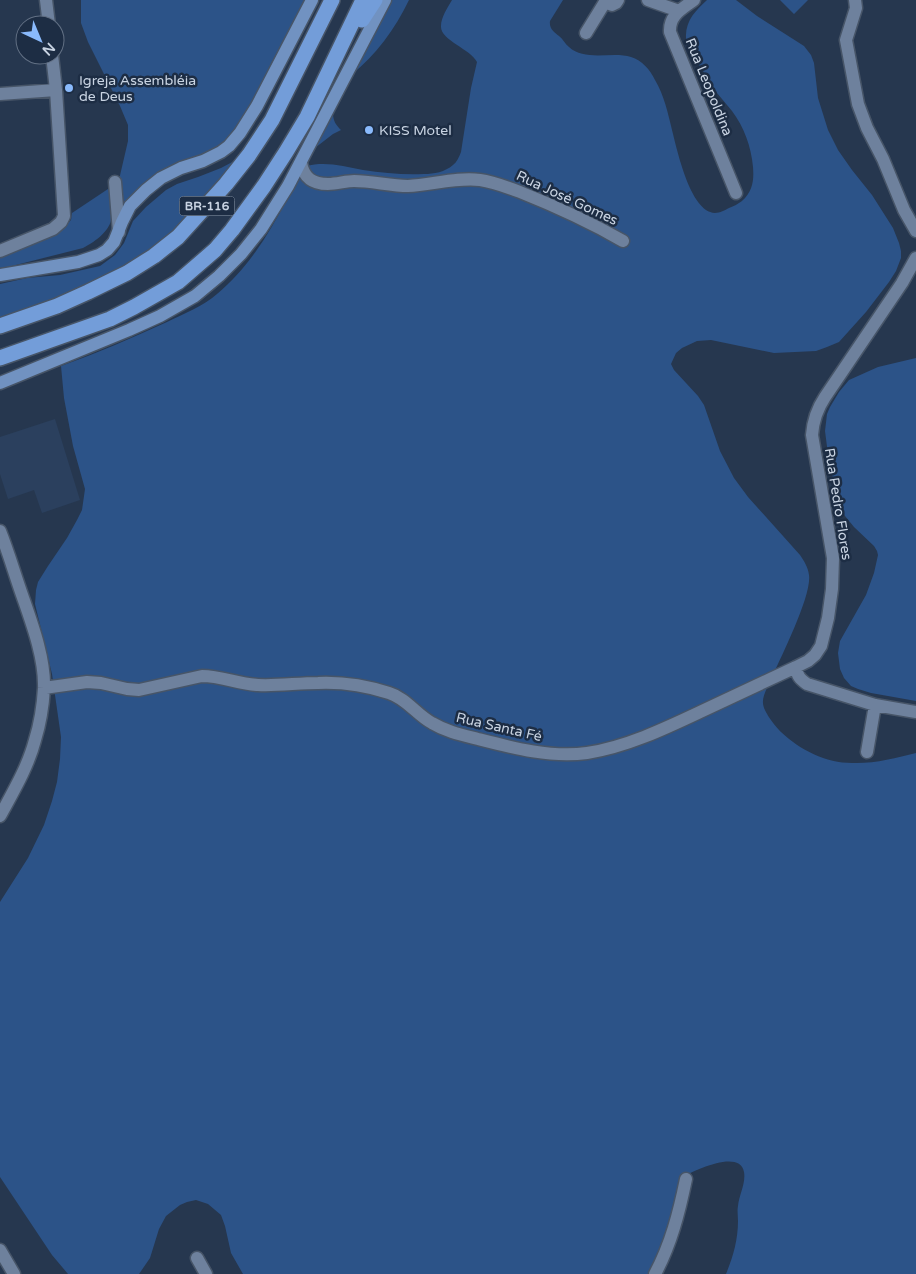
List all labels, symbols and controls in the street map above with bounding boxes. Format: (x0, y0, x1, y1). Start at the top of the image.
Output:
north arrow (15, 15, 65, 65)
street label: Rua Leopoldina (682, 36, 736, 138)
text: N (39, 39, 59, 59)
place label: Igreja Assembléia de Deus (79, 72, 196, 105)
marker: Igreja Assembléia de Deus (63, 82, 75, 94)
place label: KISS Motel (379, 122, 452, 139)
marker: KISS Motel (363, 124, 375, 136)
street label: Rua José Gomes (514, 167, 621, 229)
road number: BR-116 (180, 197, 234, 216)
street label: Rua Pedro Flores (821, 447, 855, 562)
street label: Rua Santa Fé (454, 709, 544, 745)

